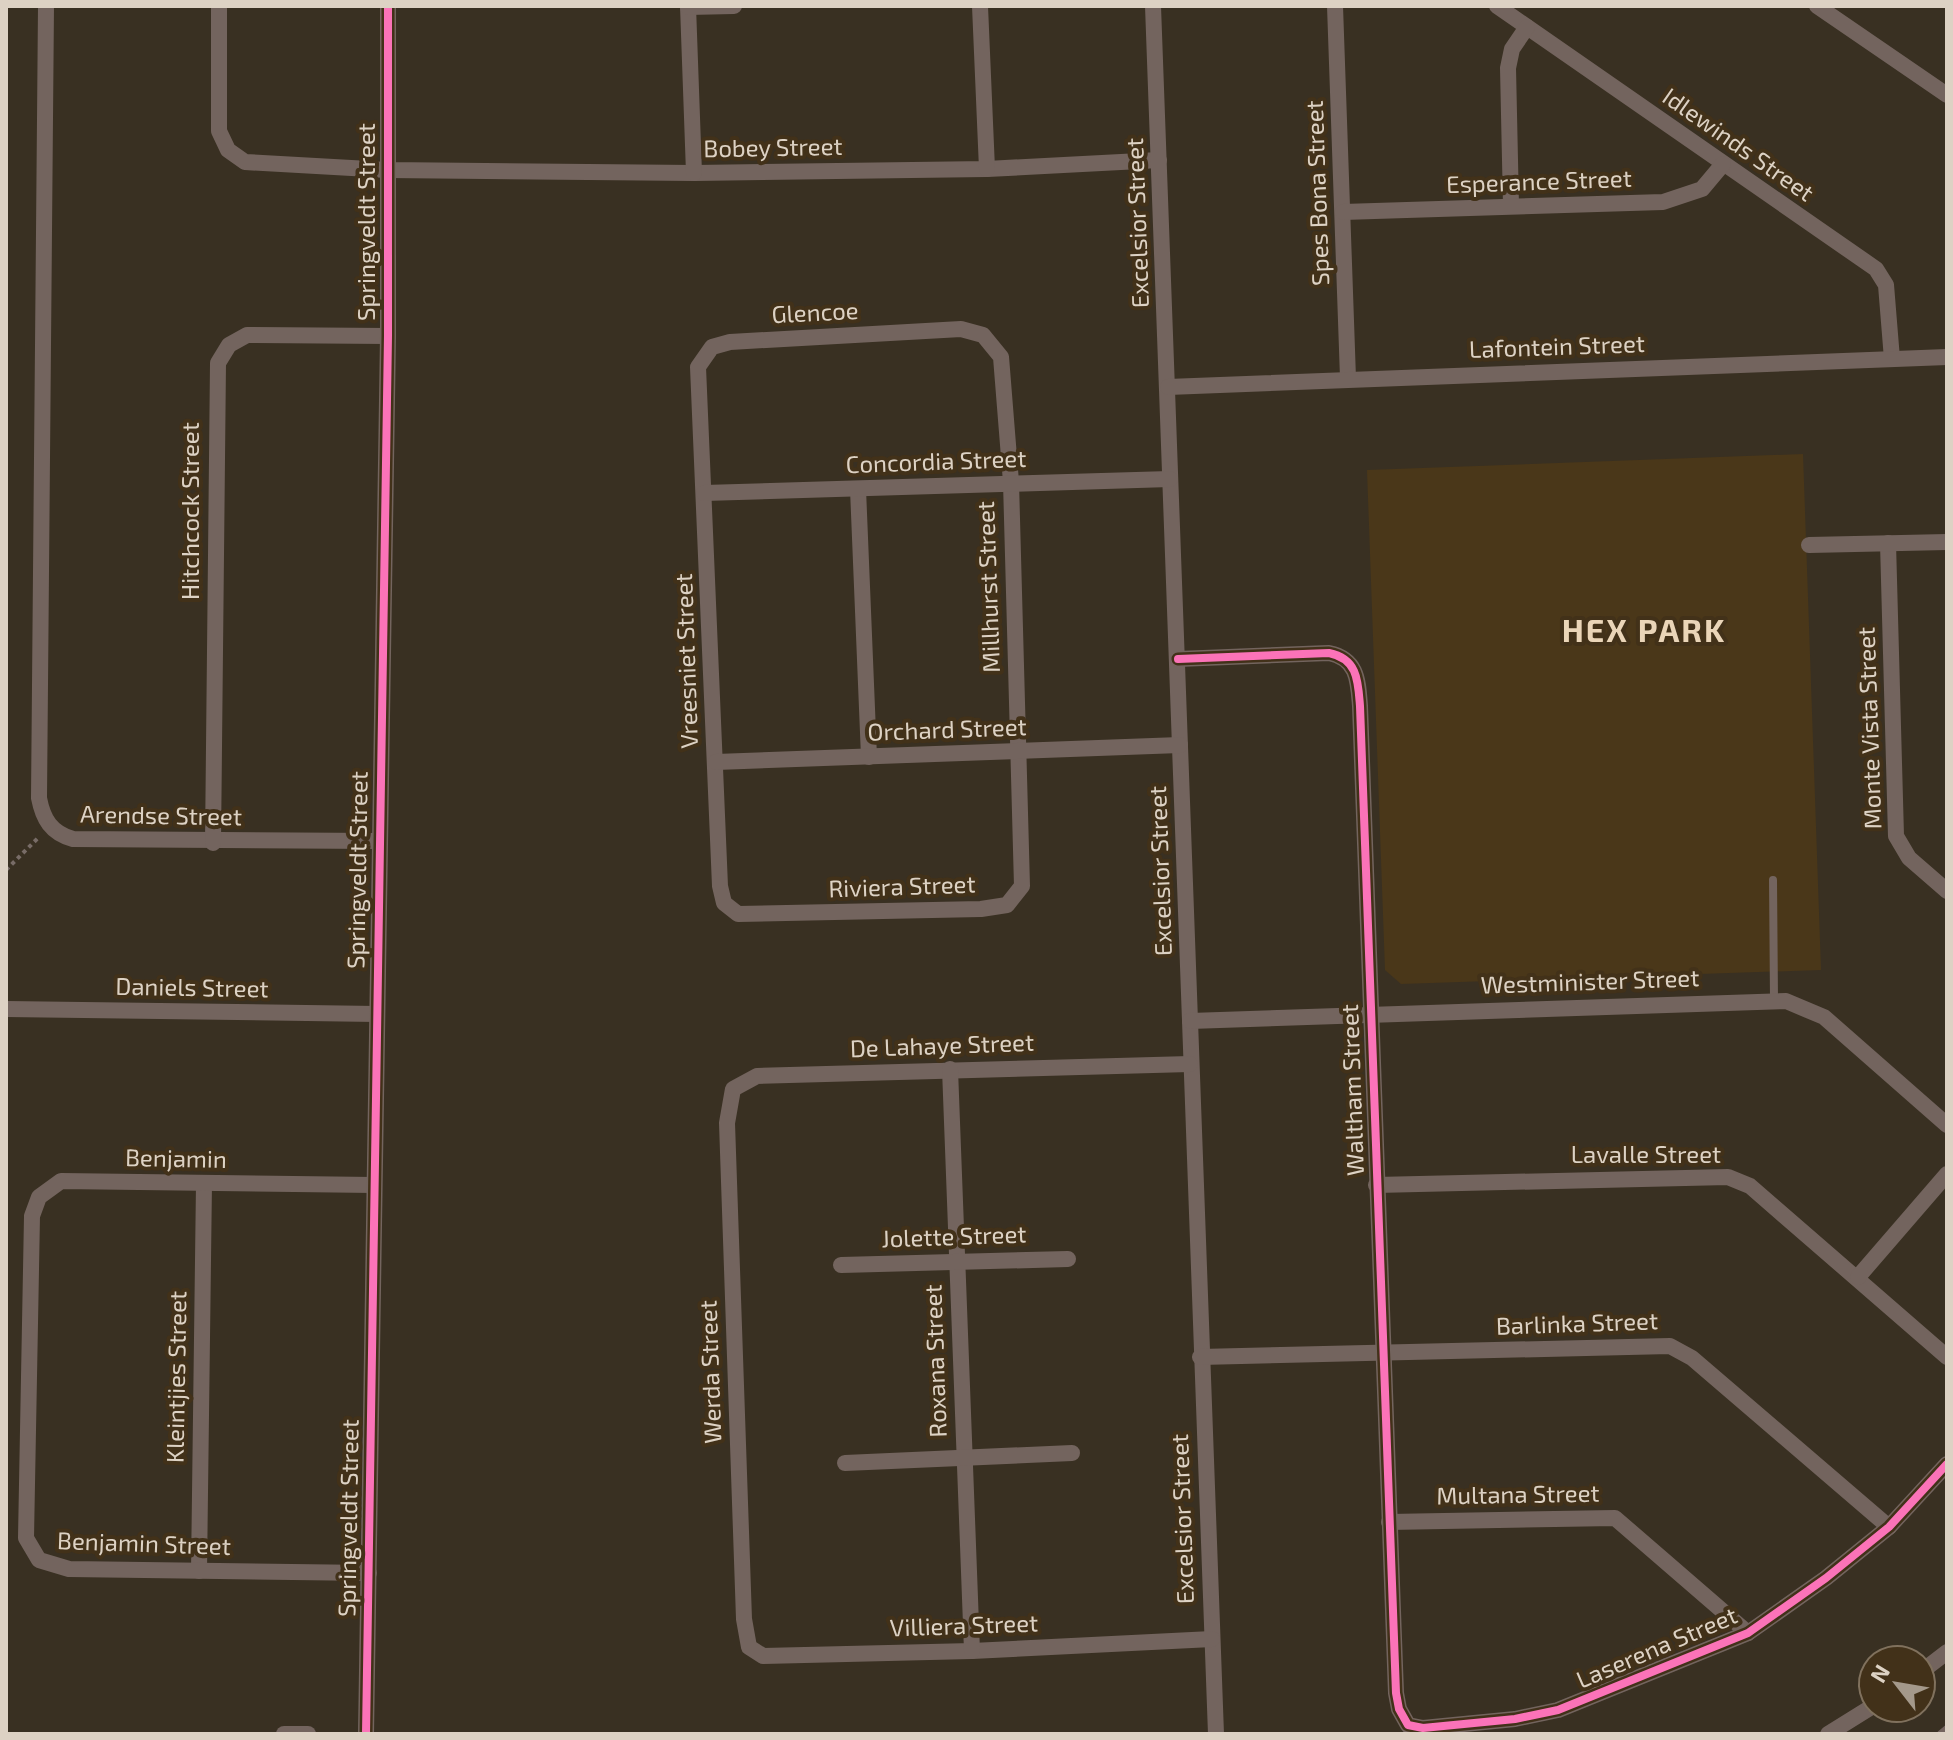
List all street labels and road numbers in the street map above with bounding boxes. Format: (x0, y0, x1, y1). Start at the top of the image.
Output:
street label: Idlewinds Street (1658, 81, 1820, 207)
street label: Spes Bona Street (1299, 100, 1334, 286)
street label: Springveldt Street (351, 123, 380, 321)
street label: Bobey Street (703, 131, 843, 162)
street label: Excelsior Street (1119, 137, 1154, 309)
street label: Esperance Street (1446, 163, 1632, 198)
street label: Glencoe (771, 295, 859, 328)
street label: Lafontein Street (1468, 328, 1645, 363)
street label: Hitchcock Street (175, 422, 204, 600)
street label: Concordia Street (845, 443, 1027, 478)
street label: Millhurst Street (970, 501, 1005, 673)
street label: Vreesniet Street (668, 573, 703, 749)
street label: Monte Vista Street (1850, 626, 1887, 830)
street label: Orchard Street (867, 711, 1027, 746)
street label: Springveldt Street (340, 771, 373, 969)
street label: Excelsior Street (1142, 785, 1177, 957)
street label: Arendse Street (80, 799, 242, 830)
street label: Riviera Street (828, 868, 976, 903)
street label: Westminister Street (1480, 962, 1700, 999)
street label: Daniels Street (115, 971, 269, 1002)
street label: Waltham Street (1334, 1004, 1369, 1176)
street label: De Lahaye Street (849, 1027, 1035, 1062)
street label: Lavalle Street (1571, 1139, 1721, 1168)
street label: Benjamin (125, 1142, 227, 1173)
street label: Jolette Street (881, 1218, 1027, 1253)
street label: Roxana Street (917, 1284, 952, 1438)
street label: Kleintjies Street (159, 1291, 192, 1463)
street label: Werda Street (693, 1300, 726, 1444)
street label: Barlinka Street (1495, 1305, 1658, 1340)
street label: Springveldt Street (331, 1419, 364, 1617)
street label: Excelsior Street (1164, 1433, 1199, 1605)
street label: Multana Street (1436, 1478, 1600, 1509)
street label: Benjamin Street (57, 1525, 231, 1560)
street label: Laserena Street (1572, 1600, 1741, 1694)
street label: Villiera Street (889, 1607, 1039, 1642)

